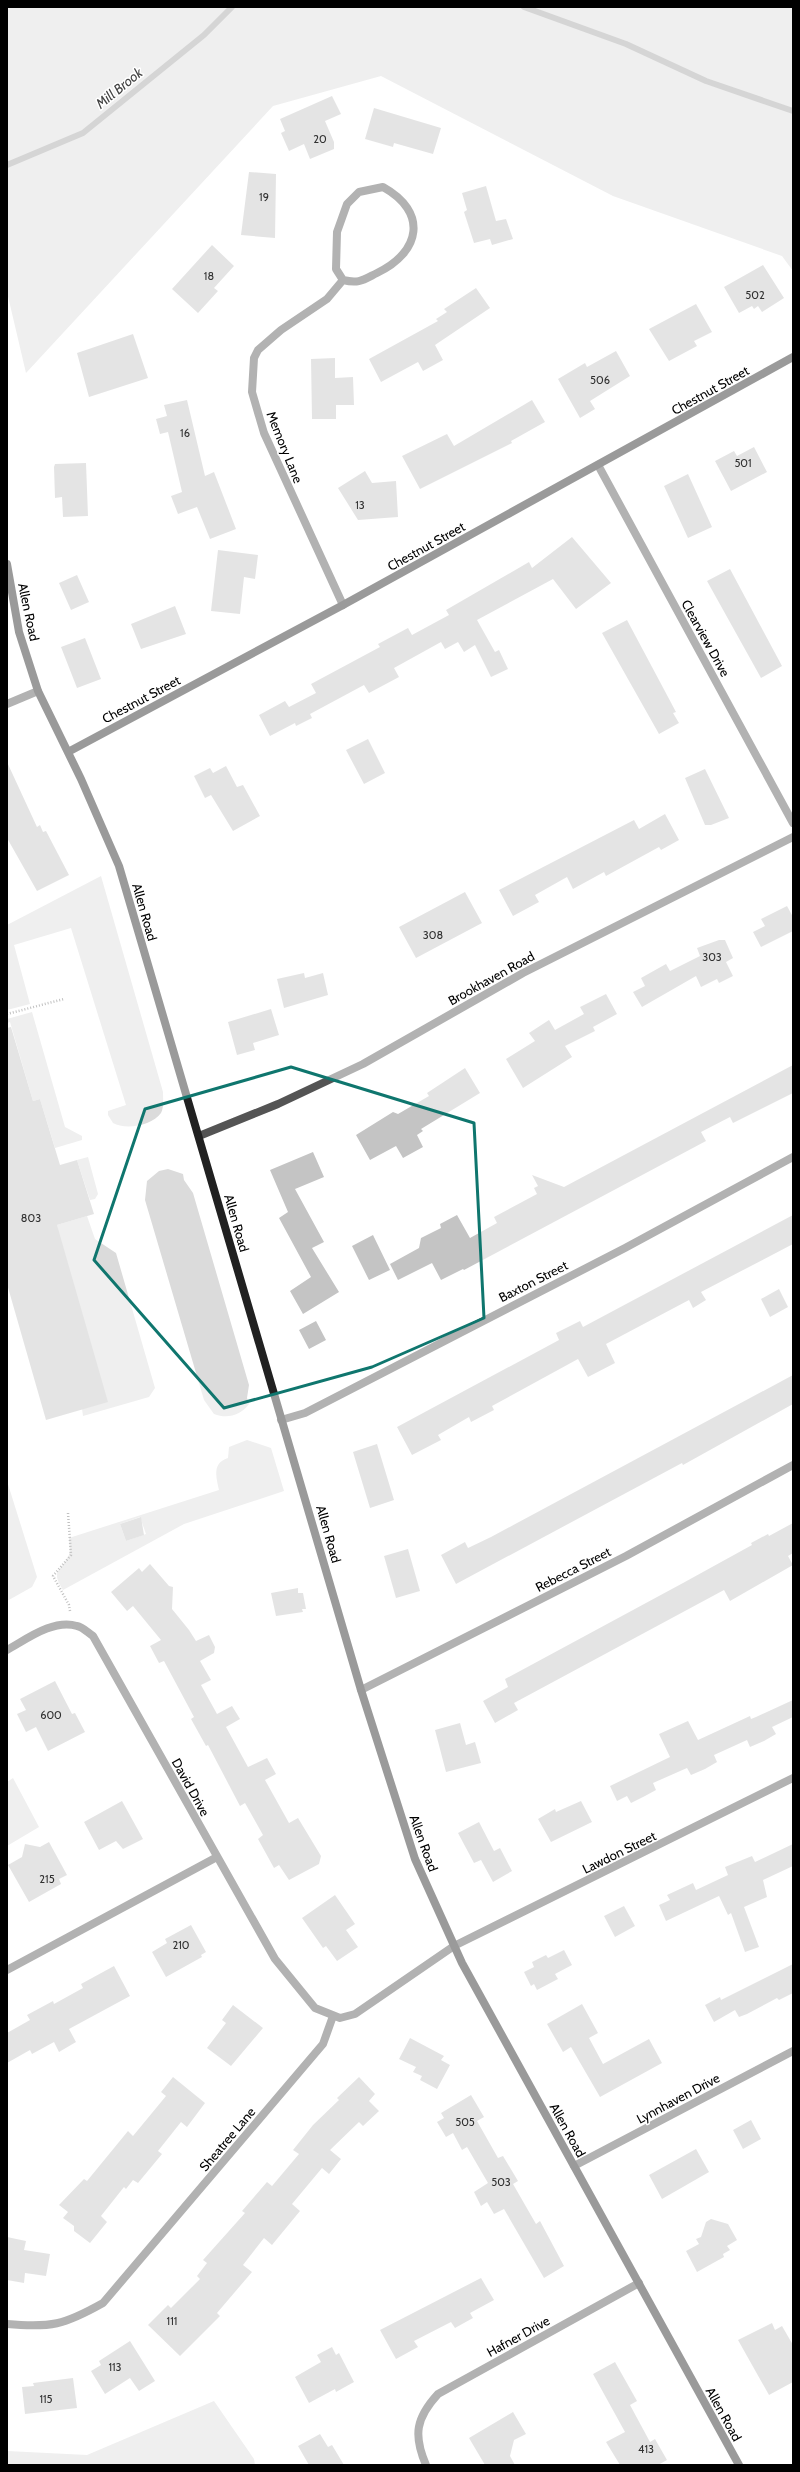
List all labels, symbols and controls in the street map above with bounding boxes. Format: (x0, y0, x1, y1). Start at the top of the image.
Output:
water label: Mill Brook (91, 63, 147, 113)
house number: 20 (313, 132, 327, 146)
house number: 19 (259, 190, 269, 204)
house number: 18 (204, 269, 214, 283)
house number: 502 (745, 288, 765, 302)
street label: Chestnut Street (668, 362, 752, 418)
house number: 506 (590, 373, 610, 387)
street label: Memory Lane (263, 409, 307, 485)
house number: 16 (180, 426, 190, 440)
house number: 501 (734, 456, 752, 470)
house number: 13 (355, 498, 365, 512)
street label: Chestnut Street (384, 518, 468, 574)
street label: Allen Road (15, 581, 43, 643)
street label: Clearview Drive (678, 597, 734, 679)
street label: Chestnut Street (99, 671, 183, 726)
street label: Allen Road (129, 881, 161, 943)
house number: 308 (423, 928, 443, 942)
street label: Brookhaven Road (445, 948, 537, 1008)
house number: 303 (702, 950, 722, 964)
street label: Allen Road (221, 1192, 253, 1254)
house number: 803 (21, 1211, 41, 1225)
street label: Baxton Street (496, 1257, 571, 1305)
street label: Allen Road (313, 1503, 345, 1565)
street label: Rebecca Street (533, 1543, 614, 1595)
house number: 600 (40, 1708, 62, 1722)
street label: David Drive (169, 1755, 214, 1819)
street label: Allen Road (406, 1813, 442, 1873)
street label: Lawdon Street (580, 1827, 659, 1877)
house number: 215 (39, 1872, 55, 1886)
house number: 210 (172, 1938, 190, 1952)
street label: Lynnhaven Drive (634, 2069, 723, 2127)
street label: Allen Road (547, 2100, 589, 2160)
street label: Sheatree Lane (196, 2104, 259, 2174)
house number: 505 (455, 2115, 475, 2129)
house number: 503 (491, 2175, 511, 2189)
street label: Hafner Drive (484, 2312, 553, 2360)
house number: 111 (167, 2314, 177, 2328)
house number: 113 (108, 2360, 122, 2374)
street label: Allen Road (703, 2384, 745, 2444)
house number: 115 (39, 2392, 53, 2406)
house number: 413 (638, 2442, 654, 2456)

